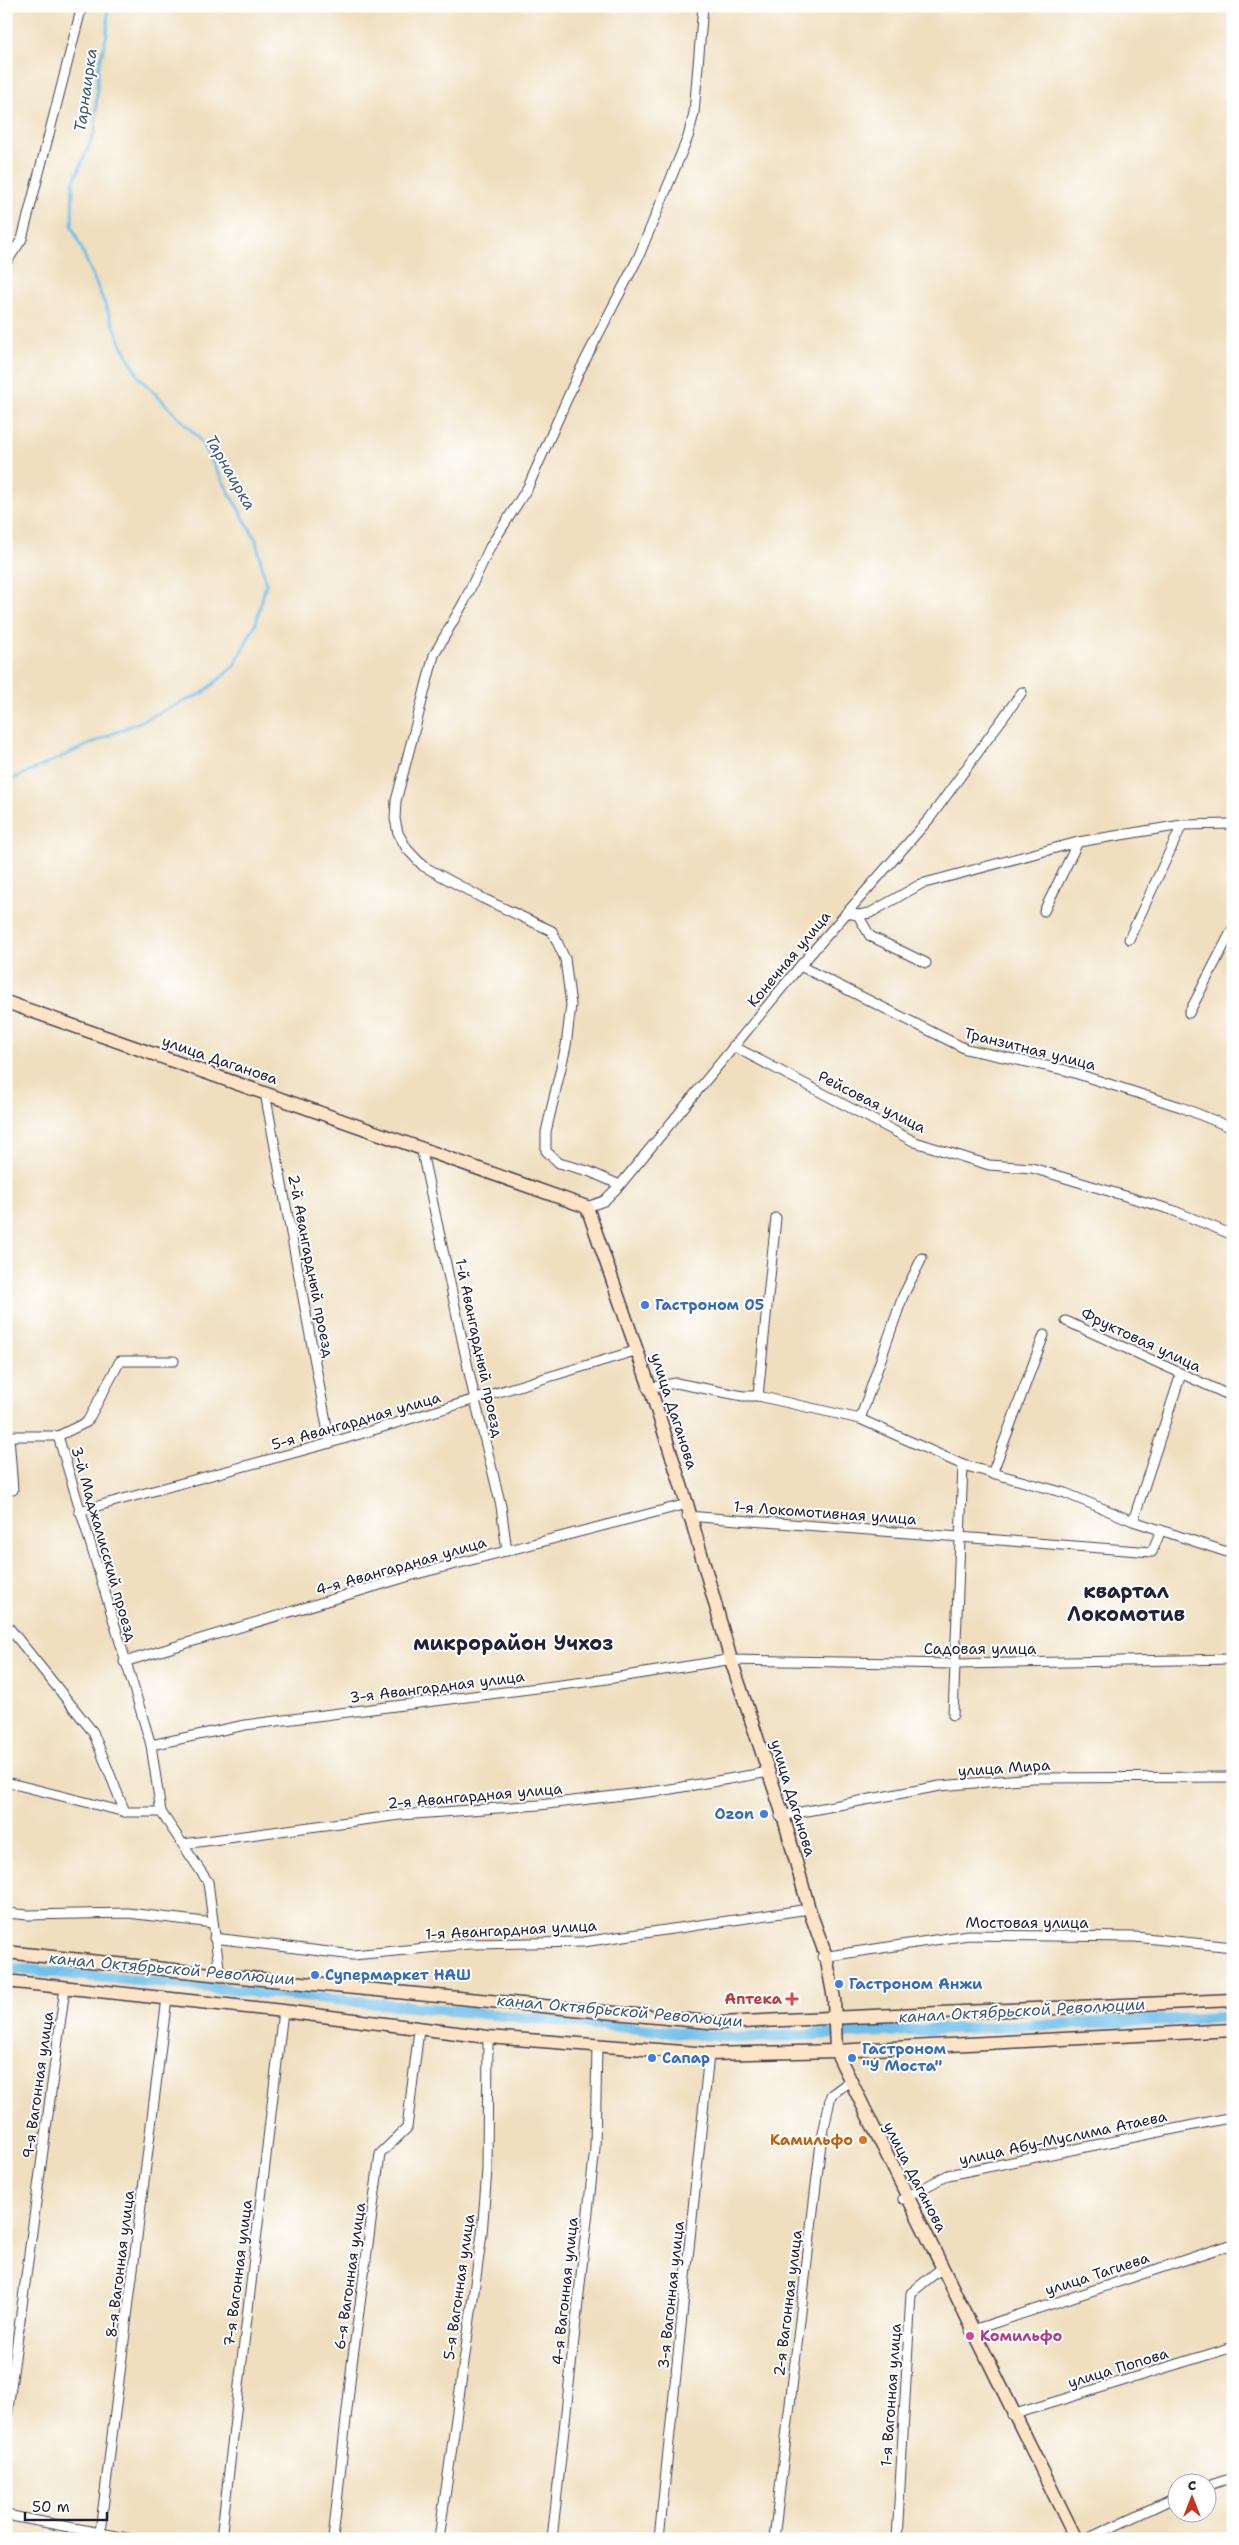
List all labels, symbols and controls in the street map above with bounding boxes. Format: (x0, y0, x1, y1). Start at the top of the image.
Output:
water label: Тарнаирка (69, 47, 102, 133)
water label: Тарнаирка (200, 431, 261, 514)
street label: Конечная улица (743, 906, 836, 1011)
street label: Транзитная улица (962, 1023, 1099, 1075)
street label: улица Даганова (159, 1031, 281, 1089)
street label: Рейсовая улица (815, 1066, 930, 1138)
street label: 2-й Авангардный проезд (283, 1173, 339, 1360)
street label: 1-й Авангардный проезд (450, 1257, 508, 1440)
place label: Гастроном 05 (655, 1295, 764, 1315)
marker: Гастроном 05 (639, 1299, 651, 1311)
street label: Фруктовая улица (1078, 1303, 1205, 1377)
street label: улица Даганова (646, 1350, 702, 1472)
street label: 5-я Авангардная улица (269, 1387, 444, 1455)
street label: 3-й Маджалисский проезд (67, 1444, 142, 1644)
street label: 1-я Локомотивная улица (733, 1497, 918, 1529)
street label: 4-я Авангардная улица (313, 1532, 489, 1600)
district label: квартал Локомотив (1067, 1578, 1185, 1627)
district label: микрорайон Учхоз (413, 1630, 613, 1656)
street label: Садовая улица (924, 1639, 1037, 1659)
street label: 3-я Авангардная улица (348, 1666, 526, 1708)
street label: улица Даганова (766, 1737, 820, 1859)
street label: улица Мира (957, 1755, 1051, 1781)
street label: 2-я Авангардная улица (387, 1778, 564, 1814)
place label: Ozon (714, 1804, 754, 1824)
marker: Ozon (758, 1808, 770, 1820)
street label: Мостовая улица (965, 1913, 1089, 1933)
street label: 1-я Авангардная улица (425, 1915, 598, 1944)
water label: канал Октябрьской Революции (48, 1947, 296, 1990)
place label: Супермаркет НАШ (325, 1965, 471, 1985)
marker: Супермаркет НАШ (309, 1969, 321, 1981)
place label: Гастроном Анжи (849, 1974, 983, 1994)
marker: Гастроном Анжи (833, 1978, 845, 1990)
water label: канал Октябрьской Революции (496, 1989, 744, 2032)
place label: Аптека (724, 1989, 783, 2009)
marker: Аптека (786, 1993, 798, 2005)
water label: канал Октябрьской Революции (898, 1994, 1146, 2027)
street label: 9-я Вагонная улица (18, 2010, 58, 2160)
place label: Гастроном "У Моста" (862, 2039, 947, 2076)
place label: Сапар (662, 2048, 710, 2068)
marker: Сапар (646, 2052, 658, 2064)
marker: Гастроном "У Моста" (846, 2052, 858, 2064)
street label: улица Абу-Муслима Атаева (957, 2106, 1169, 2170)
street label: улица Даганова (879, 2119, 952, 2236)
place label: Камильфо (770, 2130, 853, 2150)
marker: Камильфо (857, 2134, 869, 2146)
street label: 8-я Вагонная улица (101, 2189, 139, 2339)
street label: 7-я Вагонная улица (219, 2198, 257, 2348)
street label: 6-я Вагонная улица (330, 2200, 370, 2351)
street label: 5-я Вагонная улица (439, 2212, 479, 2361)
street label: 4-я Вагонная улица (547, 2215, 583, 2366)
street label: 3-я Вагонная улица (653, 2220, 689, 2370)
street label: 2-я Вагонная улица (769, 2228, 807, 2377)
street label: улица Тагиева (1042, 2248, 1152, 2300)
street label: 1-я Вагонная улица (876, 2322, 906, 2467)
place label: Комильфо (980, 2326, 1062, 2346)
marker: Комильфо (964, 2330, 976, 2342)
street label: улица Попова (1065, 2343, 1171, 2393)
north arrow (1166, 2472, 1216, 2522)
text: С (1188, 2476, 1196, 2494)
scale bar (25, 2490, 108, 2522)
text: 50 m (32, 2497, 70, 2517)

